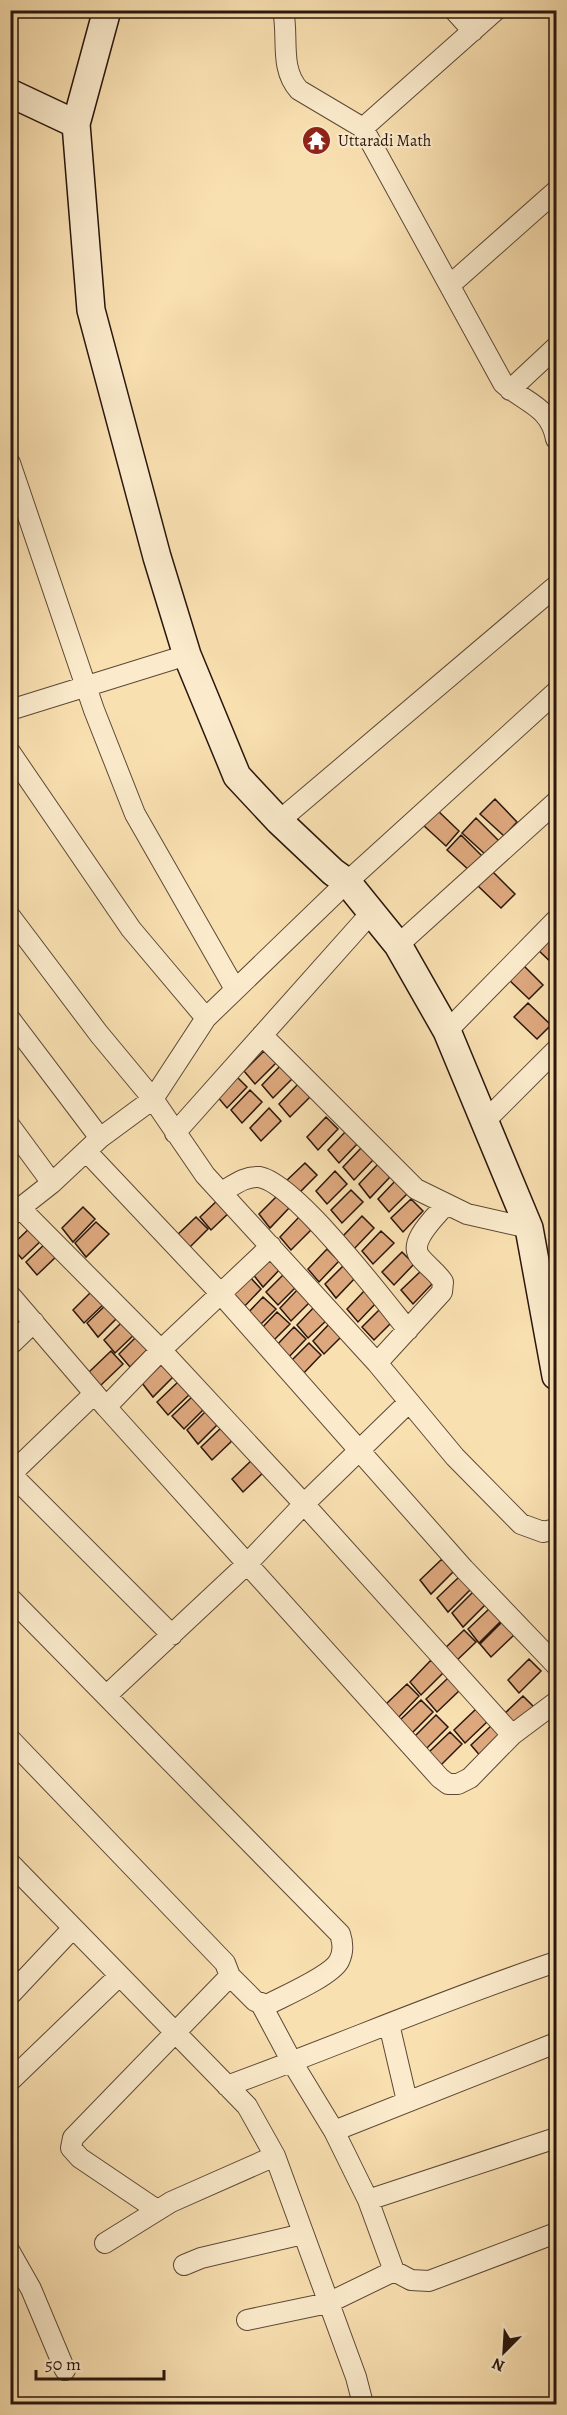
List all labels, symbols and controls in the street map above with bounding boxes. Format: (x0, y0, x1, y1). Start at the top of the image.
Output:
temple icon: Uttaradi Math (301, 124, 333, 156)
place label: Uttaradi Math (338, 130, 432, 152)
north arrow (474, 2322, 534, 2382)
scale bar (36, 2343, 164, 2381)
text: 50 m (45, 2352, 81, 2376)
text: N (488, 2352, 508, 2377)

